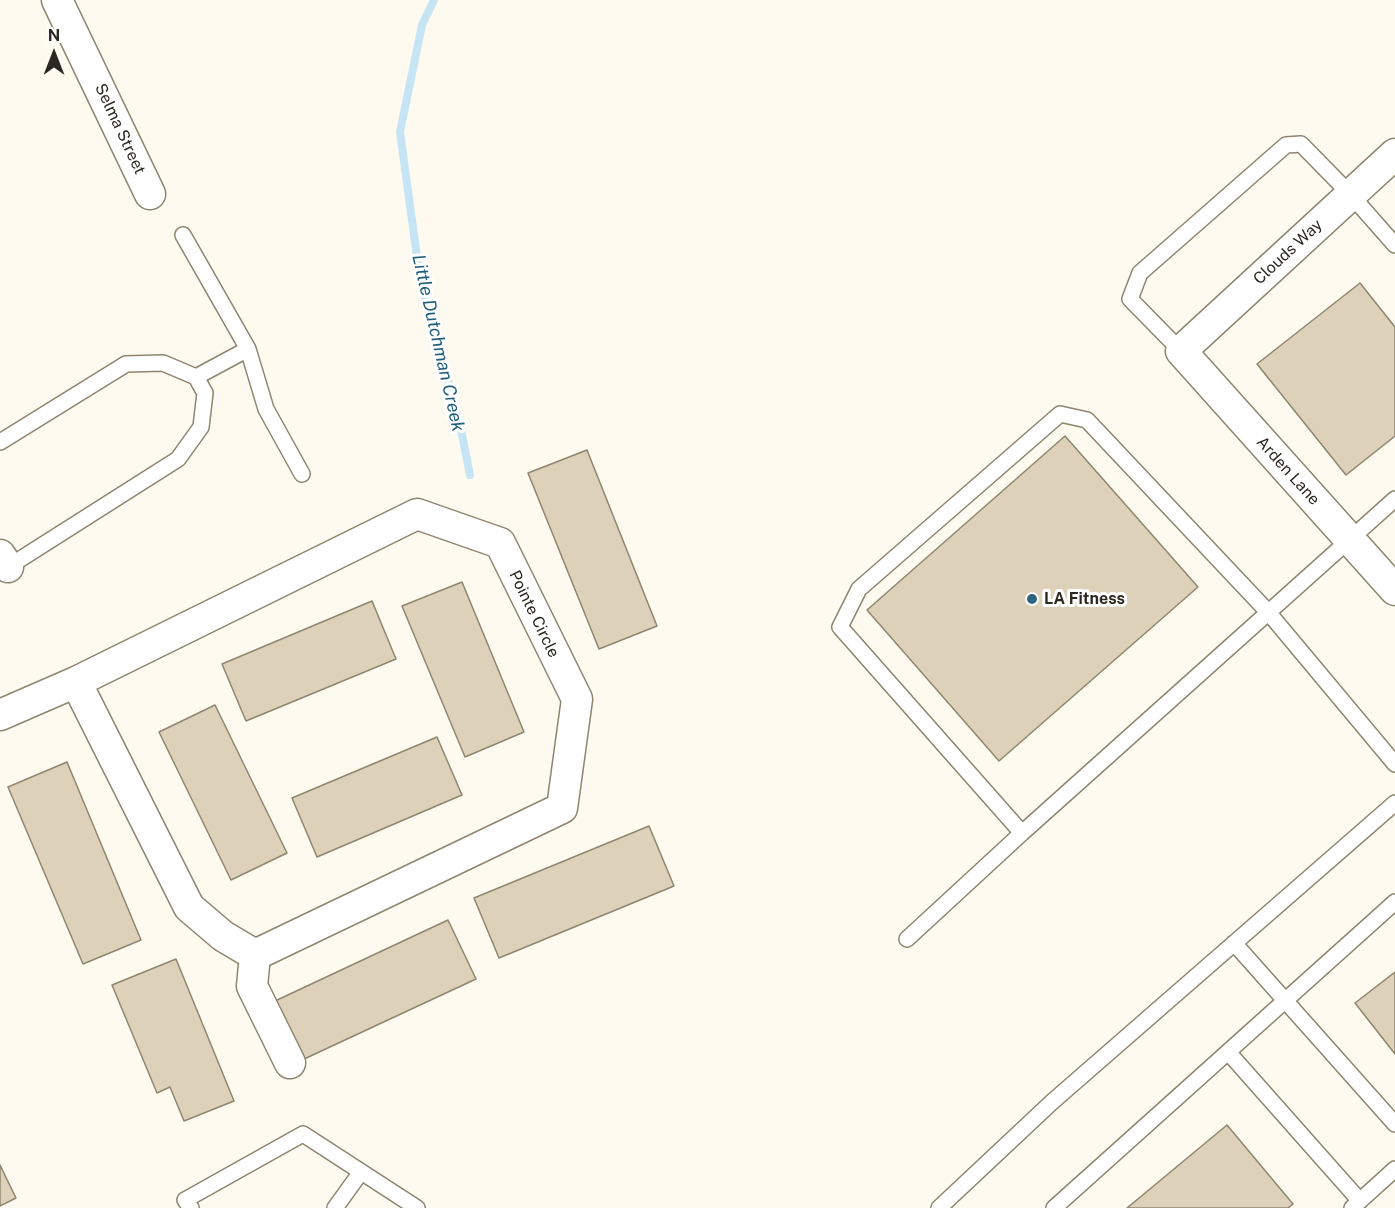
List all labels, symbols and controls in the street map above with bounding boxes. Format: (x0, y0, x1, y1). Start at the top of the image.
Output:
north arrow (24, 24, 84, 84)
text: N (48, 26, 60, 45)
street label: Selma Street (91, 81, 149, 177)
street label: Clouds Way (1250, 215, 1326, 289)
water label: Little Dutchman Creek (407, 252, 469, 434)
street label: Arden Lane (1252, 433, 1324, 509)
street label: Pointe Circle (505, 567, 563, 661)
place label: LA Fitness (1044, 589, 1125, 609)
marker: LA Fitness (1025, 592, 1039, 606)

